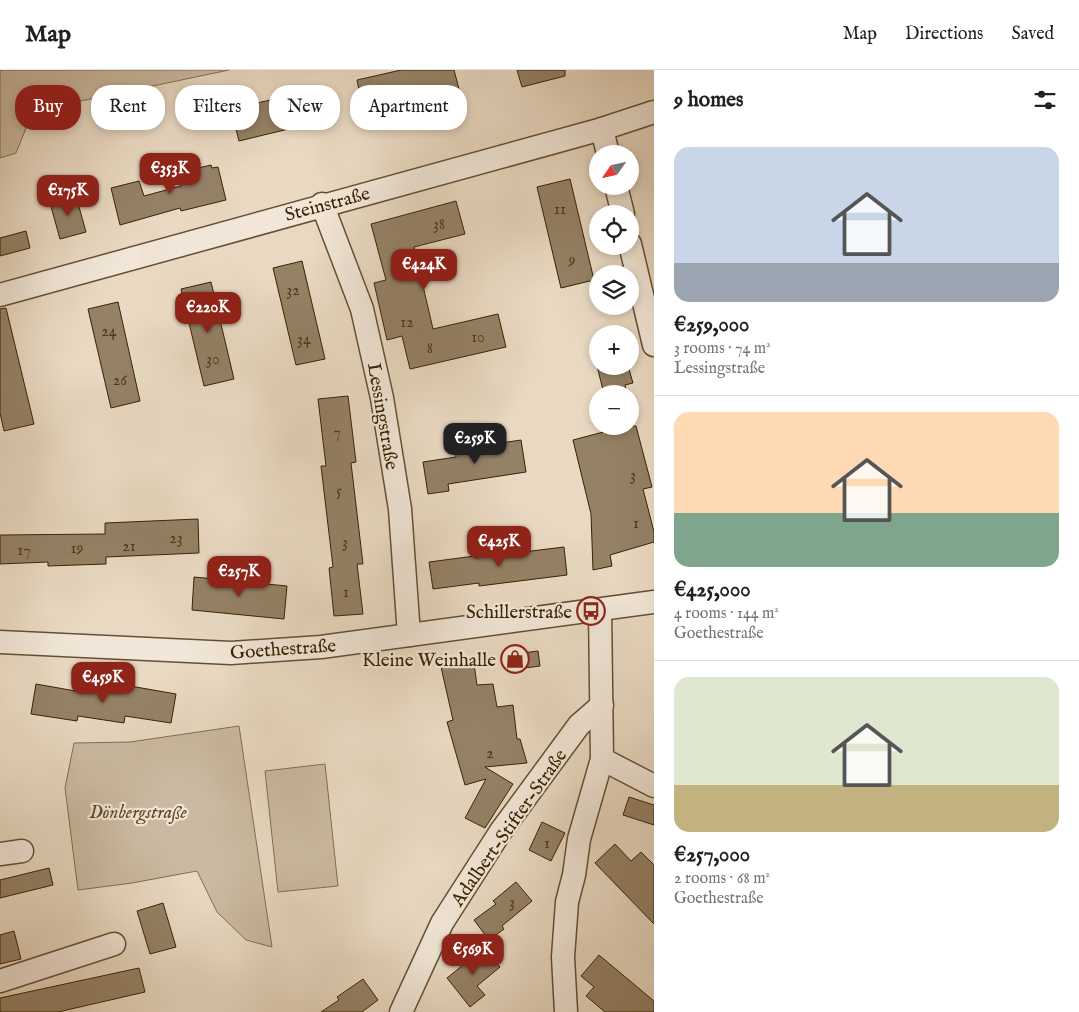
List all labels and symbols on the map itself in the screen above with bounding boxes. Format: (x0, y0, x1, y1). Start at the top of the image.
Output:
north arrow (589, 145, 639, 195)
pin: €353K (135, 152, 205, 195)
pin: €175K (33, 174, 103, 217)
street label: Steinstraße (282, 182, 373, 228)
house number: 11 (554, 200, 566, 220)
house number: 38 (433, 215, 445, 235)
pin: €424K (389, 248, 459, 291)
house number: 9 (568, 251, 576, 271)
house number: 32 (286, 281, 300, 301)
pin: €220K (173, 292, 243, 334)
house number: 12 (400, 313, 414, 333)
house number: 24 (101, 322, 117, 342)
house number: 10 (471, 328, 485, 348)
house number: 34 (297, 330, 311, 350)
house number: 8 (427, 339, 433, 359)
house number: 30 (206, 350, 220, 370)
street label: Lessingstraße (361, 361, 403, 472)
house number: 26 (113, 371, 127, 391)
pin: €259K (440, 422, 510, 465)
house number: 7 (333, 423, 341, 443)
house number: 3 (630, 466, 636, 486)
house number: 5 (336, 482, 342, 502)
house number: 1 (633, 514, 639, 534)
pin: €425K (464, 526, 534, 568)
house number: 23 (169, 529, 183, 549)
house number: 3 (342, 533, 348, 553)
house number: 21 (122, 537, 136, 557)
house number: 19 (71, 539, 83, 559)
house number: 17 (17, 541, 31, 561)
pin: €257K (204, 556, 274, 598)
house number: 1 (343, 583, 349, 603)
bus stop icon: Schillerstraße (576, 596, 606, 626)
place label: Schillerstraße (466, 601, 572, 625)
street label: Goethestraße (229, 634, 337, 666)
shop icon: Kleine Weinhalle (500, 644, 530, 674)
place label: Kleine Weinhalle (362, 649, 496, 673)
pin: €459K (68, 662, 138, 704)
house number: 2 (486, 744, 494, 764)
street label: Adalbert-Stifter-Straße (446, 745, 573, 912)
park label: Dönbergstraße (89, 801, 188, 825)
house number: 1 (544, 834, 550, 854)
house number: 3 (509, 893, 515, 913)
pin: €569K (438, 934, 508, 976)

